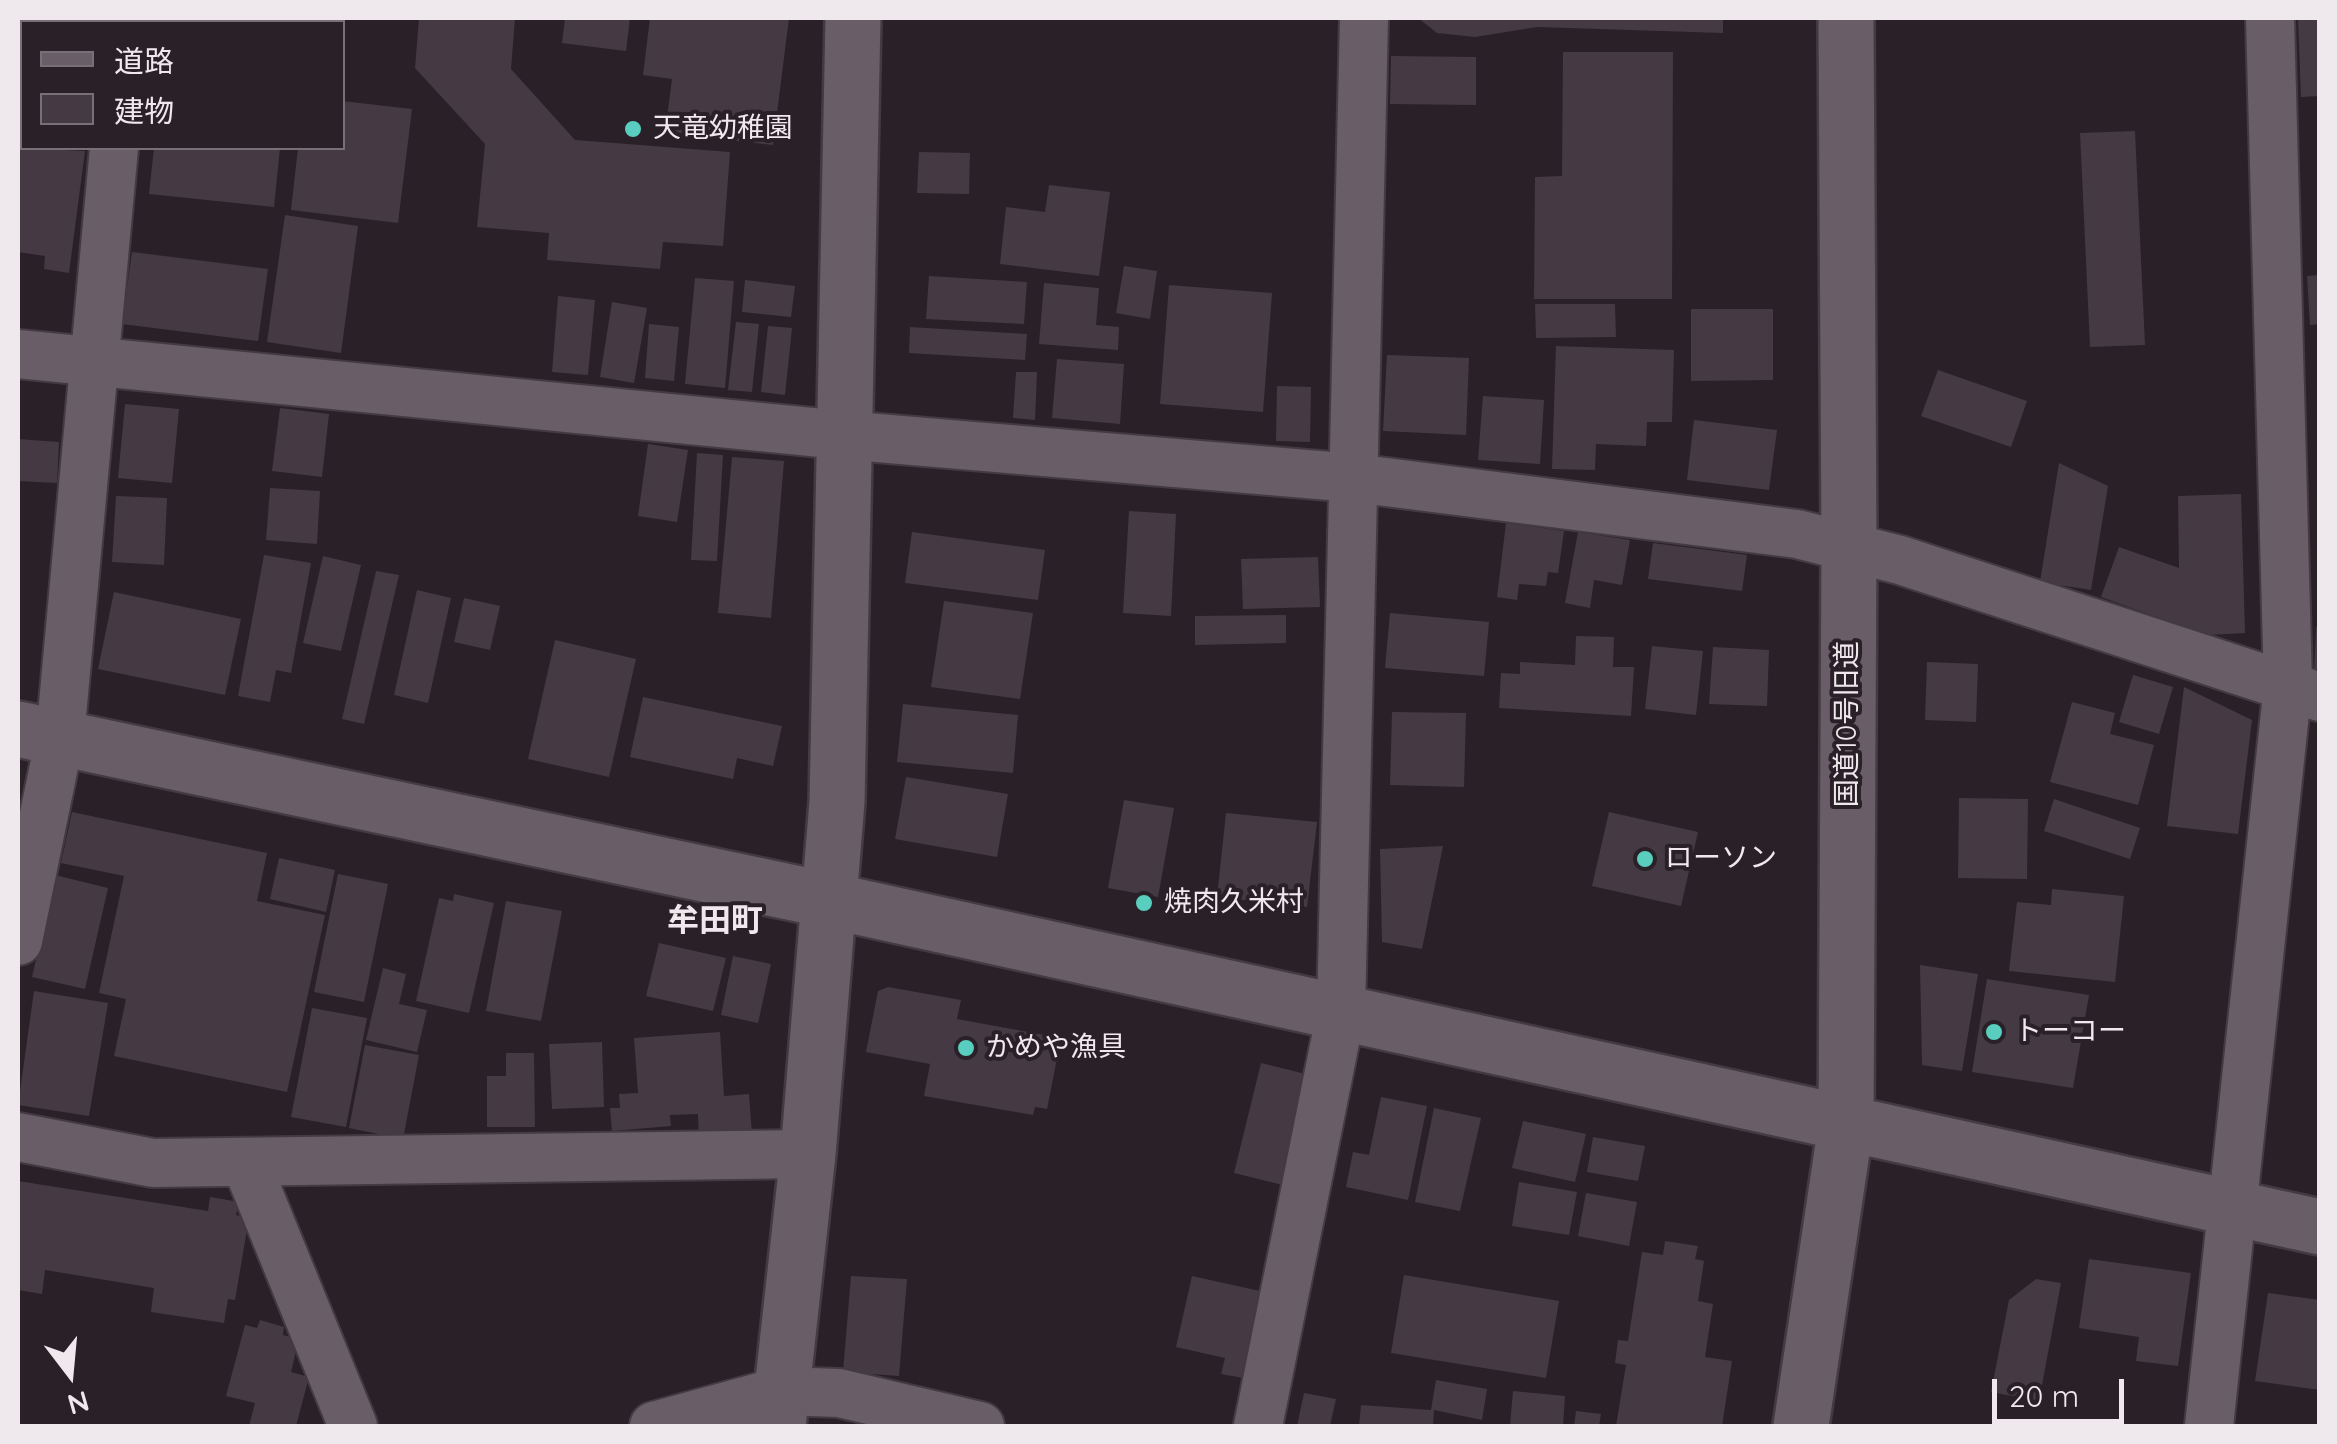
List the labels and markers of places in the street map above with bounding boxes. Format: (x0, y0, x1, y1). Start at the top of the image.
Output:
place label: 天竜幼稚園 (653, 112, 793, 146)
marker: 天竜幼稚園 (622, 118, 644, 140)
place label: ローソン (1665, 842, 1777, 876)
marker: ローソン (1634, 848, 1656, 870)
place label: 焼肉久米村 (1164, 886, 1304, 920)
marker: 焼肉久米村 (1133, 892, 1155, 914)
place label: トーコー (2014, 1015, 2126, 1049)
marker: トーコー (1983, 1021, 2005, 1043)
place label: かめや漁具 (986, 1031, 1126, 1065)
marker: かめや漁具 (955, 1037, 977, 1059)

